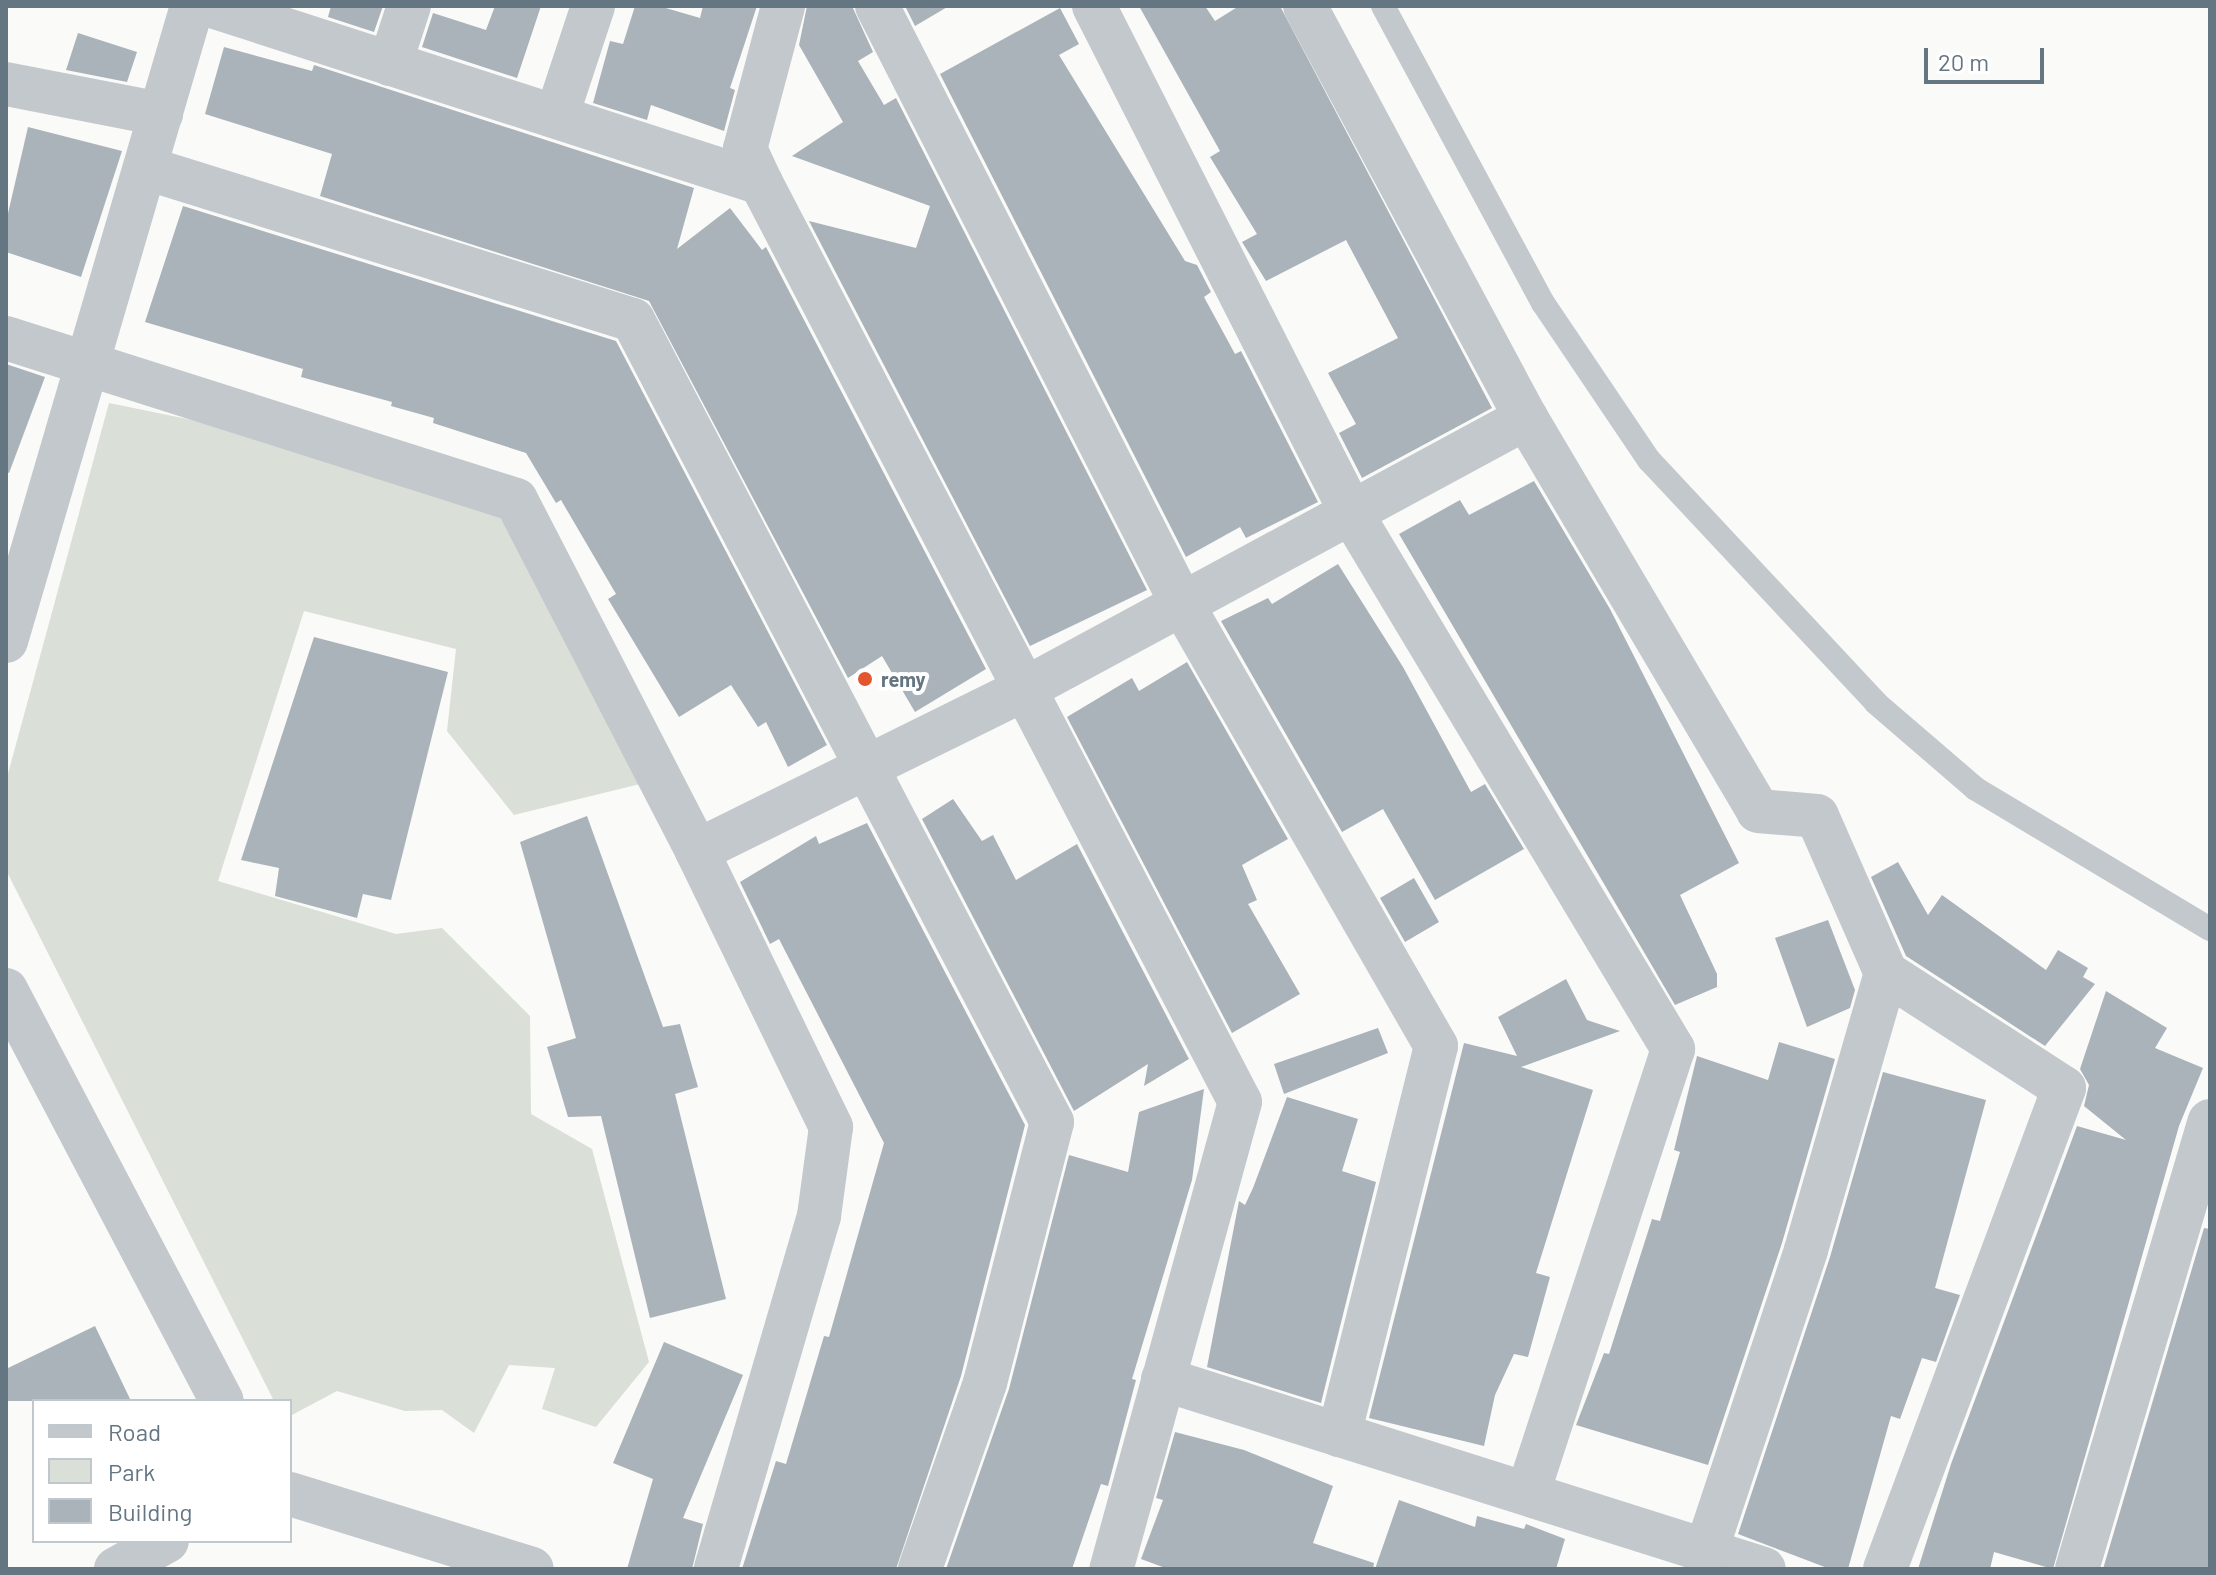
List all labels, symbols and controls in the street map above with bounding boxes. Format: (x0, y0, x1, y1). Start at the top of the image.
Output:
scale bar (1928, 32, 2048, 82)
text: 20 m (1938, 47, 1989, 76)
place label: remy (881, 667, 926, 691)
marker: remy (856, 670, 874, 688)
legend (32, 1399, 292, 1543)
text: Road (108, 1417, 161, 1446)
text: Park (108, 1457, 155, 1486)
text: Building (108, 1497, 192, 1526)

